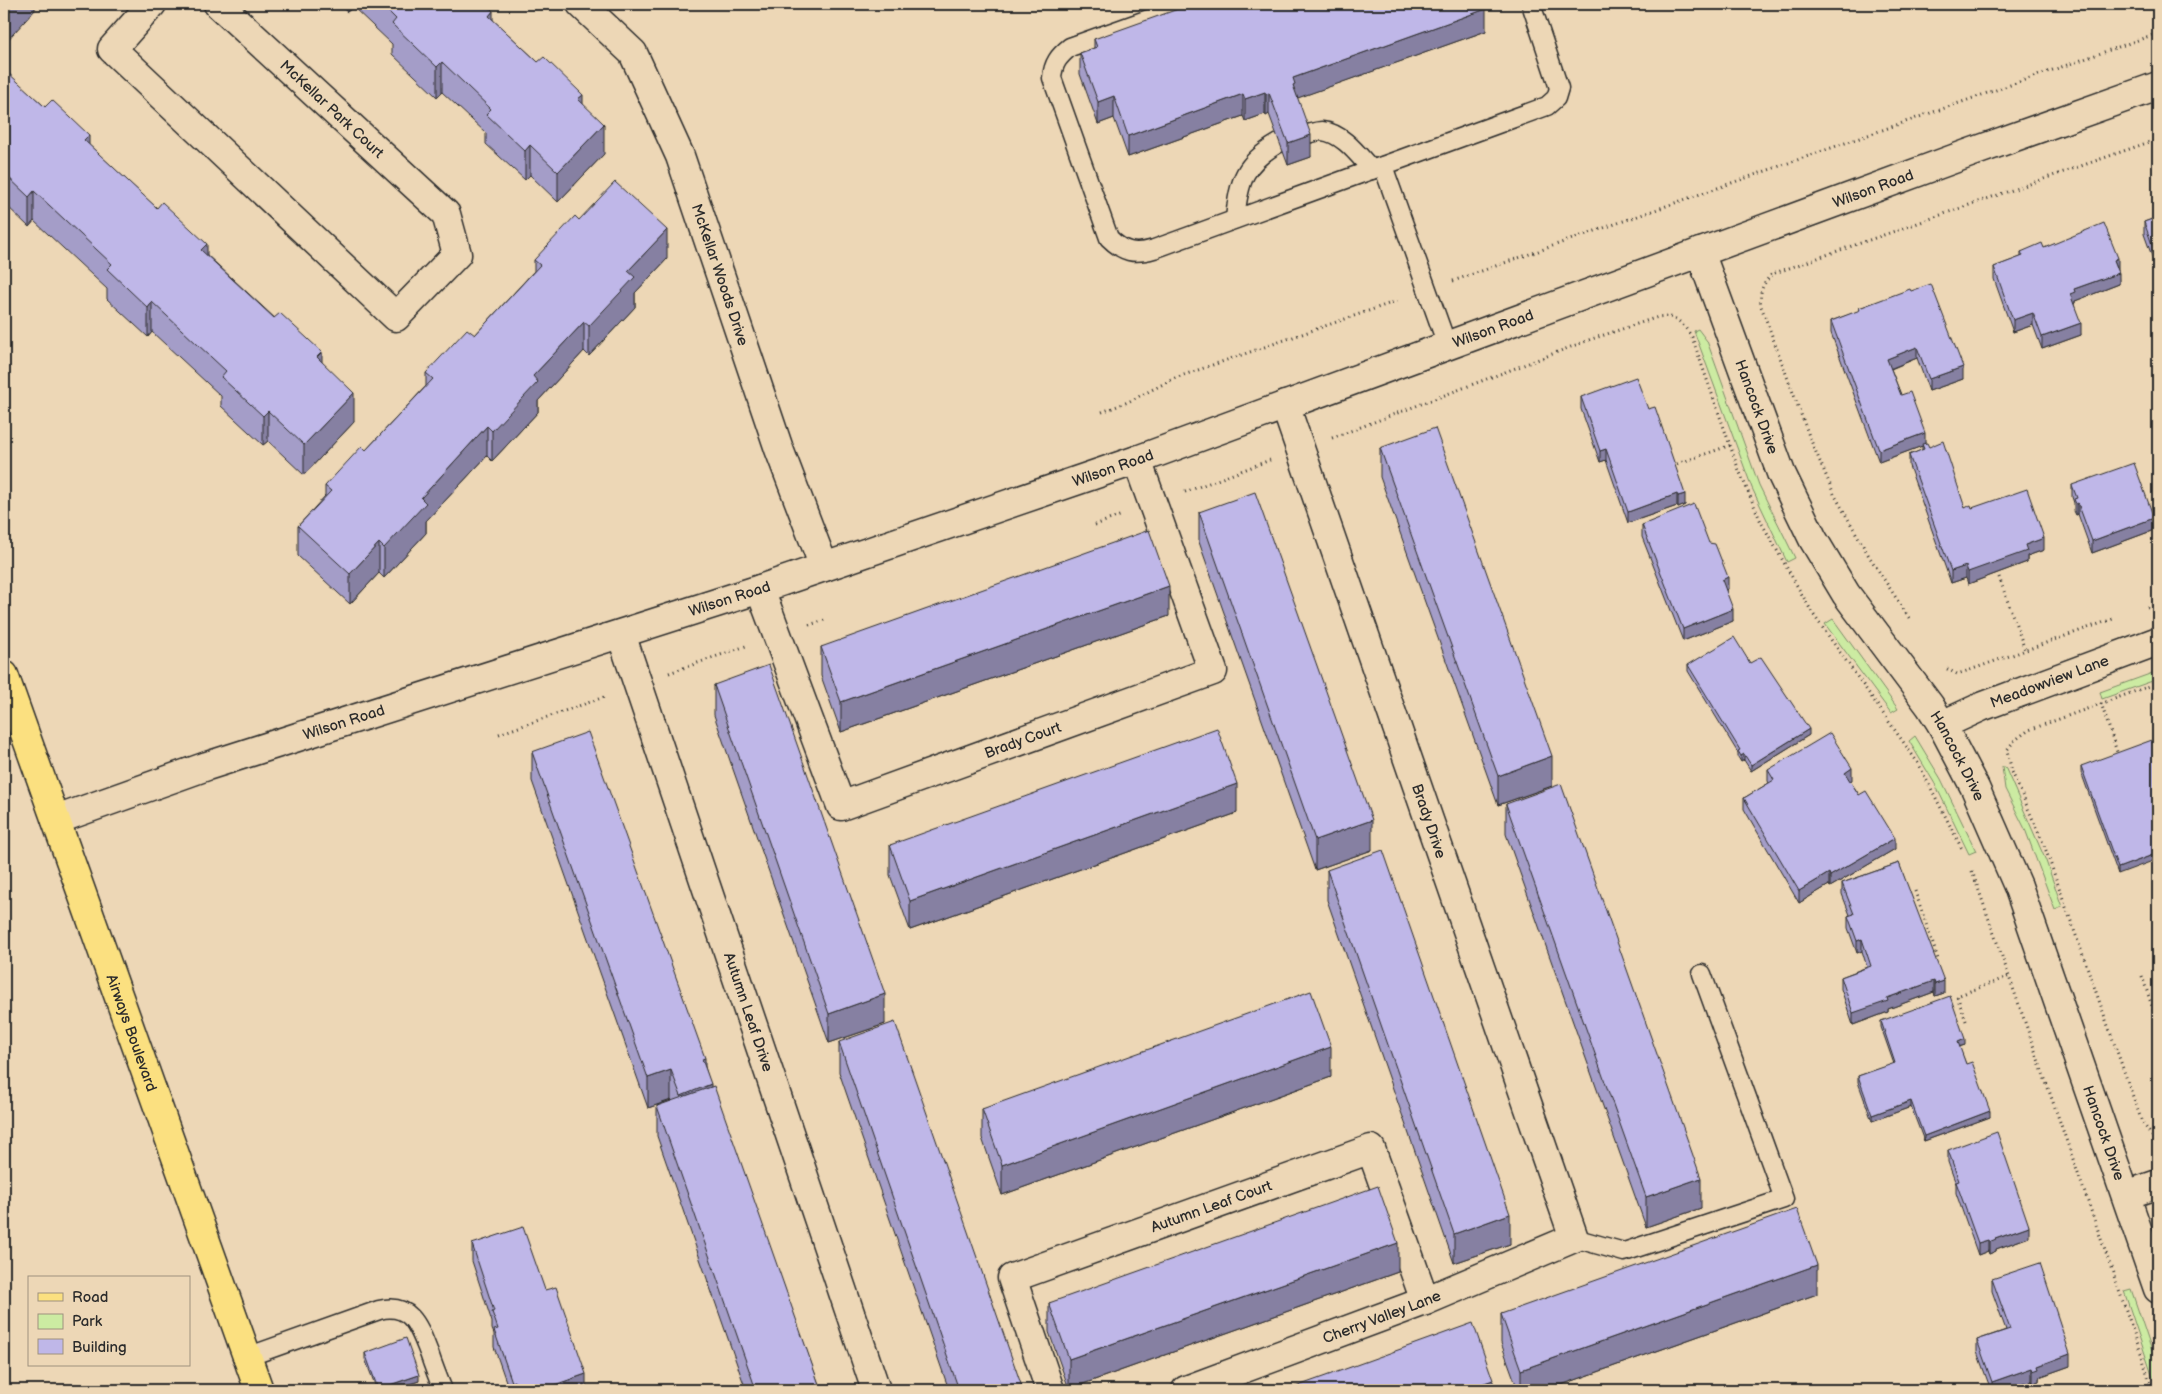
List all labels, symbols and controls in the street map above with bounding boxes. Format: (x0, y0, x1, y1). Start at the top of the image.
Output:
street label: McKellar Park Court (276, 56, 388, 163)
street label: Wilson Road (1830, 166, 1916, 213)
street label: McKellar Woods Drive (687, 201, 752, 348)
street label: Wilson Road (1450, 306, 1536, 353)
street label: Hancock Drive (1730, 357, 1782, 457)
street label: Wilson Road (1070, 446, 1156, 491)
street label: Wilson Road (686, 577, 773, 621)
street label: Meadowview Lane (1988, 651, 2112, 713)
street label: Wilson Road (301, 701, 387, 745)
street label: Hancock Drive (1926, 708, 1989, 804)
street label: Brady Court (982, 718, 1064, 763)
street label: Brady Drive (1407, 781, 1450, 861)
street label: Autumn Leaf Drive (719, 950, 777, 1074)
street label: Airways Boulevard (102, 972, 161, 1094)
street label: Hancock Drive (2078, 1083, 2129, 1183)
street label: Autumn Leaf Court (1148, 1176, 1275, 1237)
legend (28, 1276, 190, 1366)
street label: Cherry Valley Lane (1320, 1286, 1444, 1348)
text: Road (72, 1288, 108, 1307)
text: Park (72, 1312, 103, 1331)
text: Building (72, 1338, 127, 1357)

